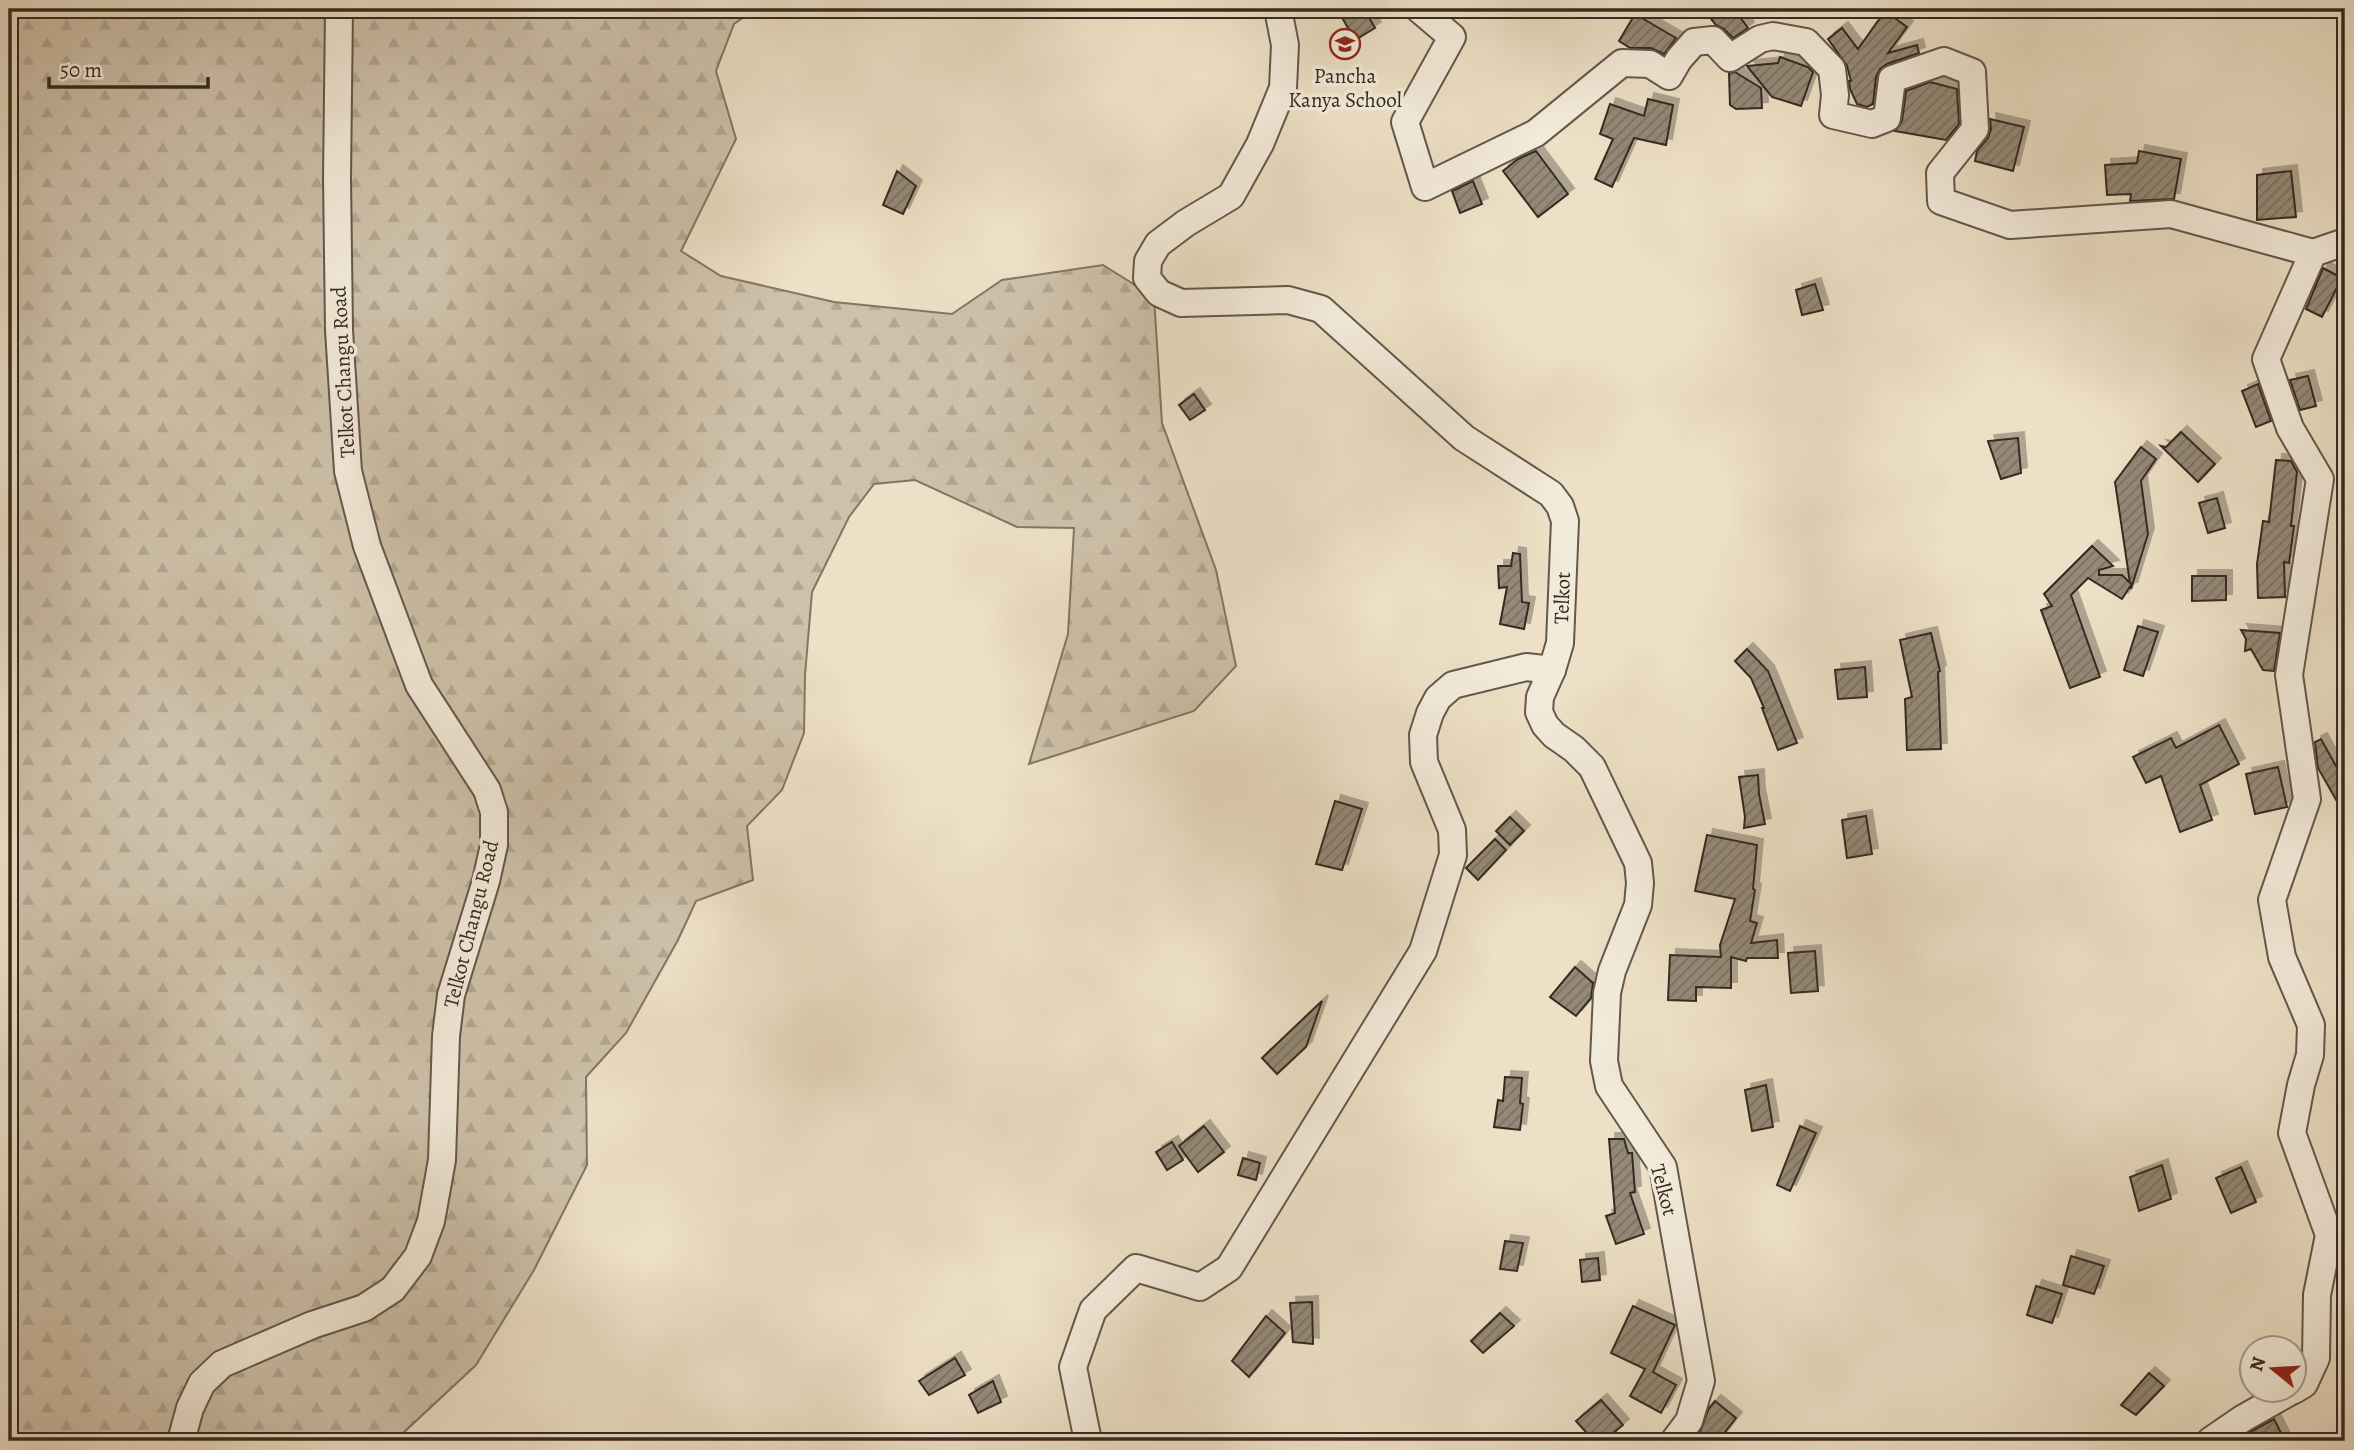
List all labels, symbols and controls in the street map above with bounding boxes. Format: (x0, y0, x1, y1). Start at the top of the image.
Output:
school or university icon: Pancha Kanya School (1328, 27, 1362, 61)
scale bar (49, 46, 208, 90)
text: 50 m (60, 56, 102, 84)
place label: Pancha Kanya School (1288, 62, 1402, 114)
street label: Telkot Changu Road (324, 285, 361, 458)
street label: Telkot (1547, 571, 1577, 625)
street label: Telkot Changu Road (437, 837, 506, 1011)
street label: Telkot (1644, 1161, 1684, 1219)
north arrow (2238, 1334, 2308, 1404)
text: N (2243, 1353, 2272, 1375)

